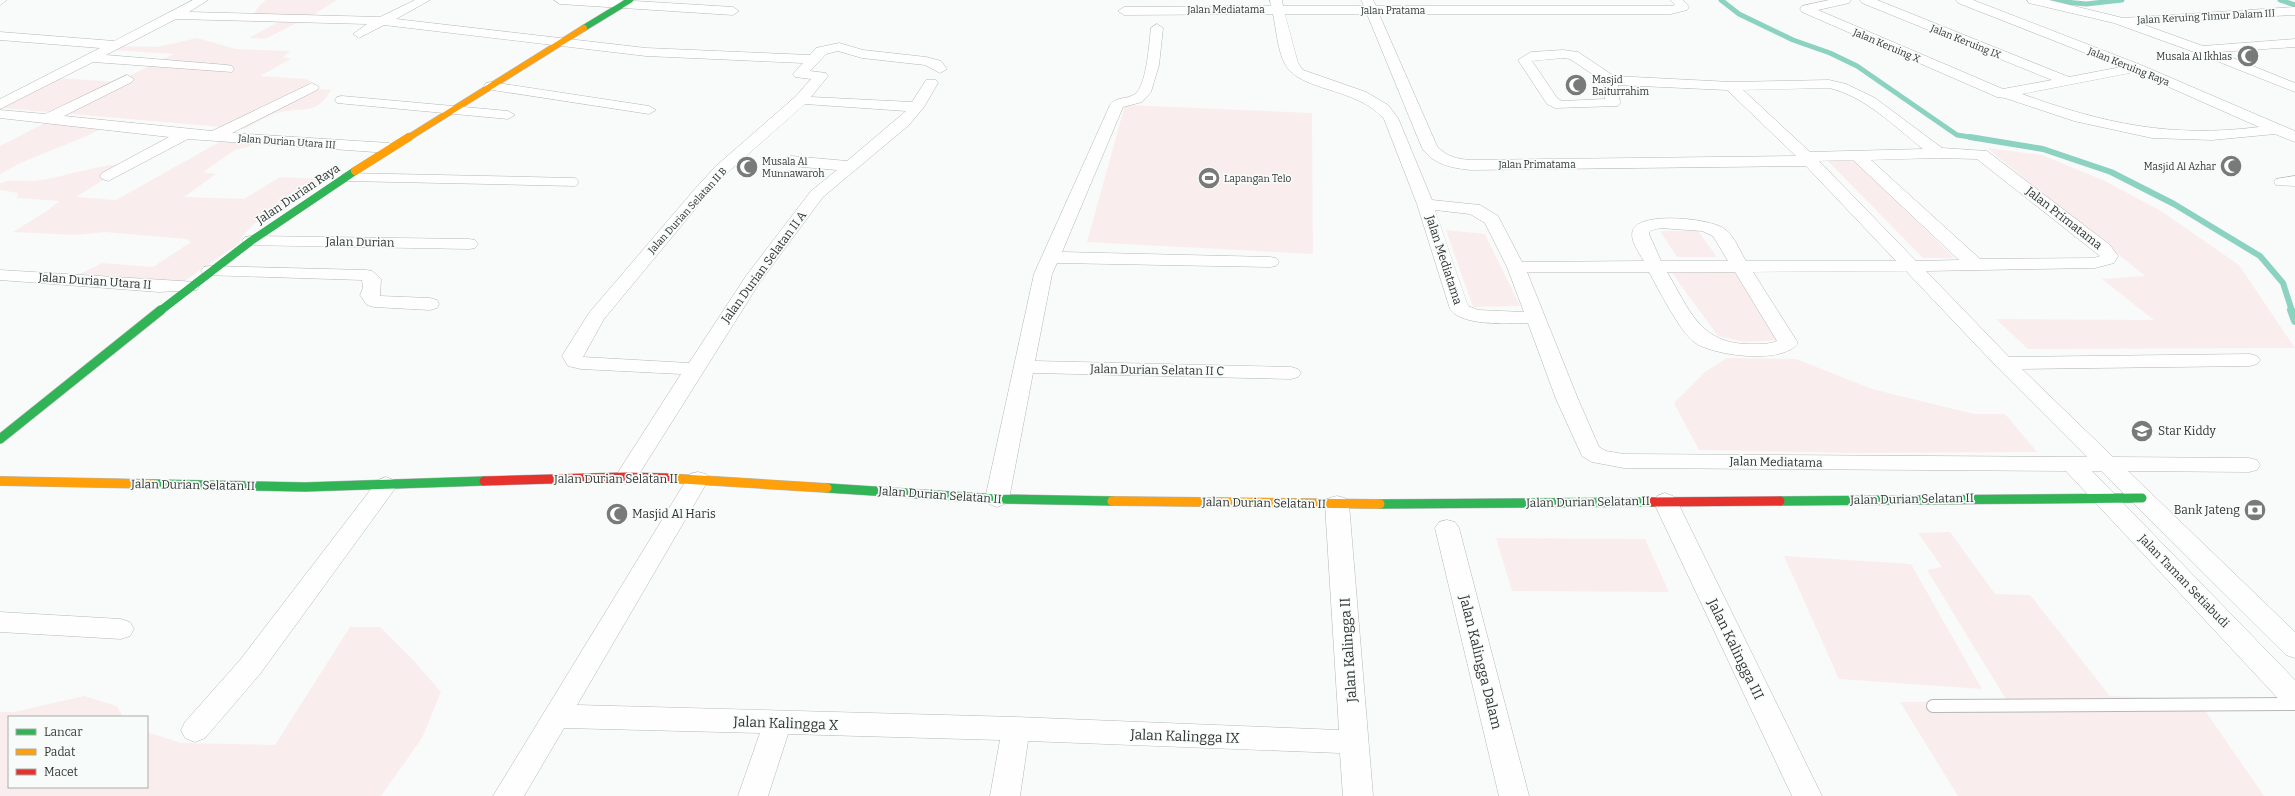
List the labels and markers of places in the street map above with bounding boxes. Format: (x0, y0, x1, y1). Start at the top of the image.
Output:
mosque icon: Musala Al Ikhlas (2235, 43, 2261, 69)
place label: Musala Al Ikhlas (2156, 51, 2232, 63)
mosque icon: Masjid Baiturrahim (1563, 72, 1589, 98)
place label: Masjid Baiturrahim (1592, 74, 1650, 98)
mosque icon: Masjid Al Azhar (2218, 153, 2244, 179)
mosque icon: Musala Al Munnawaroh (734, 154, 760, 180)
place label: Musala Al Munnawaroh (762, 156, 825, 180)
place label: Masjid Al Azhar (2144, 161, 2217, 173)
sports icon: Lapangan Telo (1196, 165, 1222, 191)
place label: Lapangan Telo (1224, 173, 1292, 185)
school or university icon: Star Kiddy (2129, 418, 2155, 444)
place label: Star Kiddy (2158, 424, 2216, 438)
bank icon: Bank Jateng (2242, 497, 2268, 523)
mosque icon: Masjid Al Haris (604, 501, 630, 527)
place label: Bank Jateng (2174, 503, 2240, 517)
place label: Masjid Al Haris (632, 507, 716, 521)

